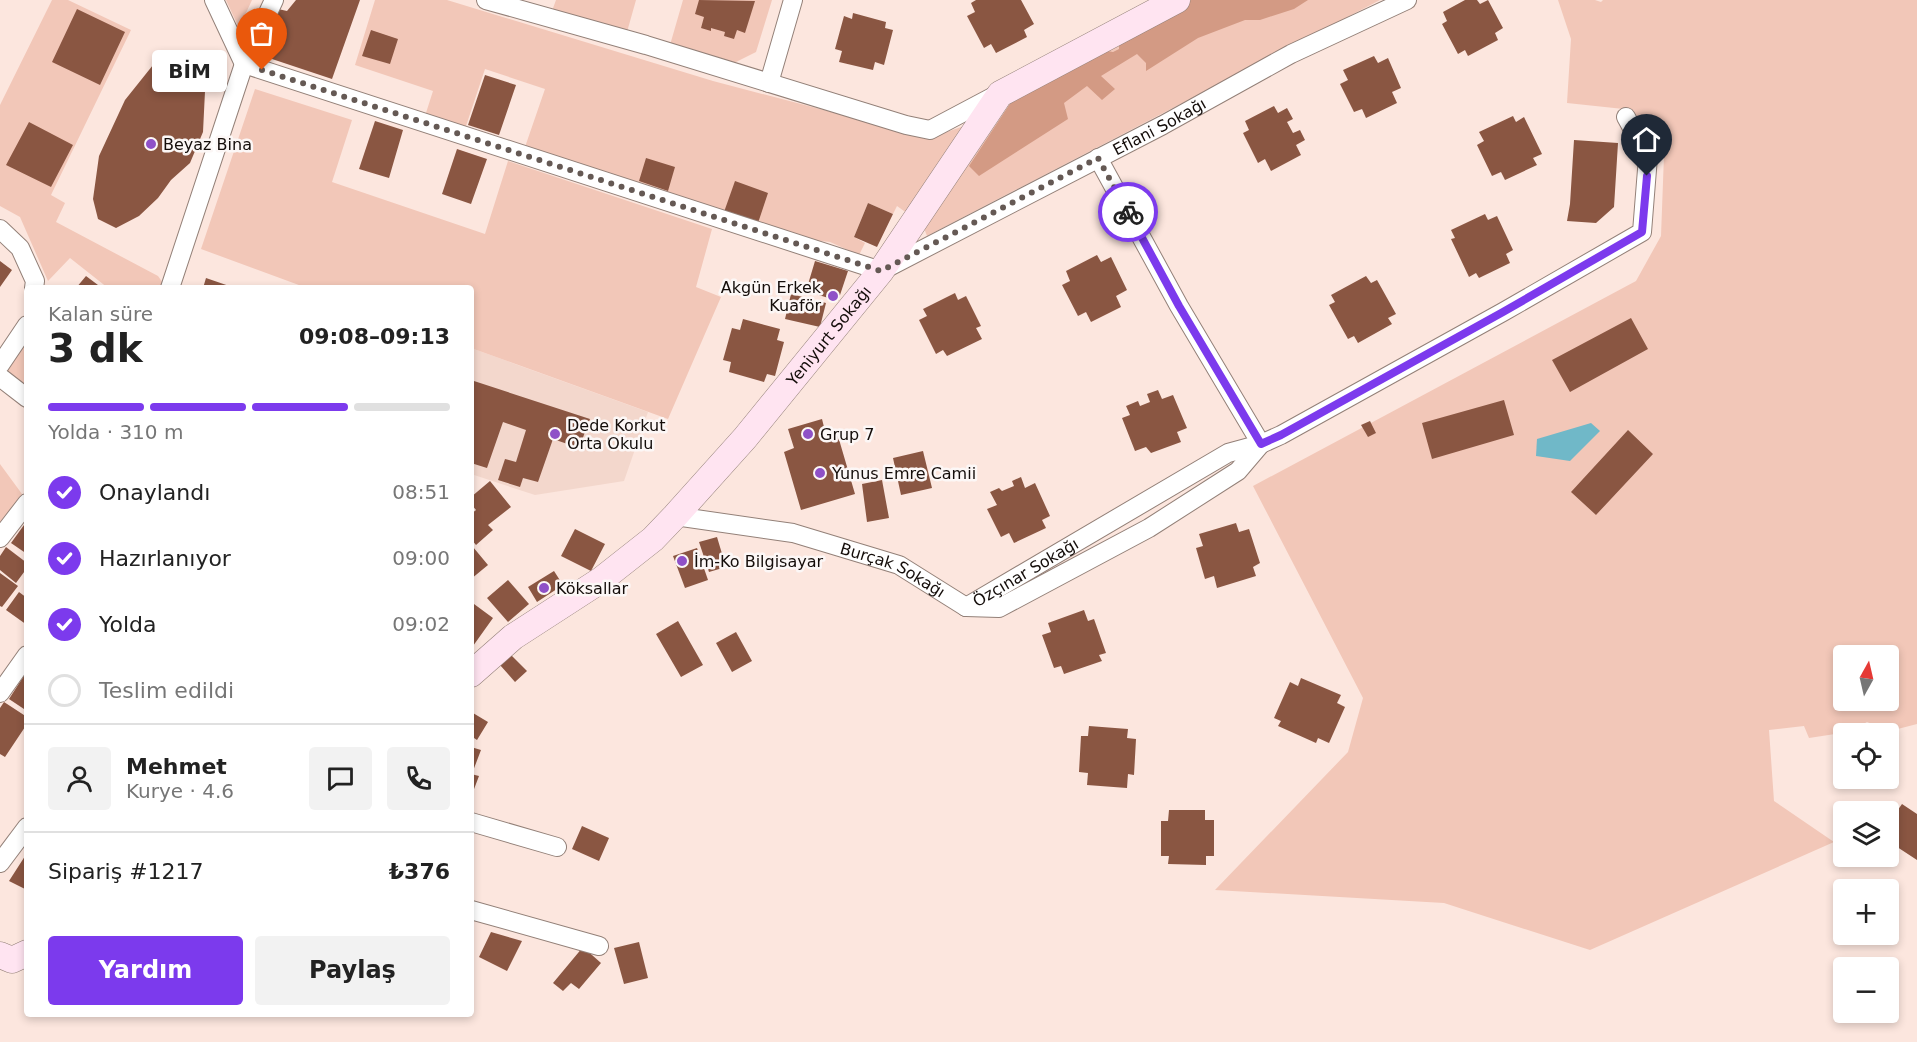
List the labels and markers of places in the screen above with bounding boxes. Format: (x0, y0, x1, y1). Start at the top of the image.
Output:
pin (236, 8, 287, 70)
callout: BİM (151, 49, 226, 91)
pin (1621, 114, 1672, 176)
place label: Beyaz Bina (163, 135, 252, 154)
marker: Beyaz Bina (144, 137, 158, 151)
place label: Akgün Erkek Kuaför (721, 278, 822, 315)
marker: Akgün Erkek Kuaför (826, 289, 840, 303)
place label: Dede Korkut Orta Okulu (567, 416, 666, 453)
place label: Grup 7 (820, 425, 875, 444)
marker: Dede Korkut Orta Okulu (548, 427, 562, 441)
marker: Grup 7 (801, 427, 815, 441)
place label: Yunus Emre Camii (831, 464, 976, 483)
marker: Yunus Emre Camii (813, 466, 827, 480)
place label: İm-Ko Bilgisayar (694, 552, 824, 571)
marker: İm-Ko Bilgisayar (675, 554, 689, 568)
place label: Köksallar (556, 579, 629, 598)
marker: Köksallar (537, 581, 551, 595)

